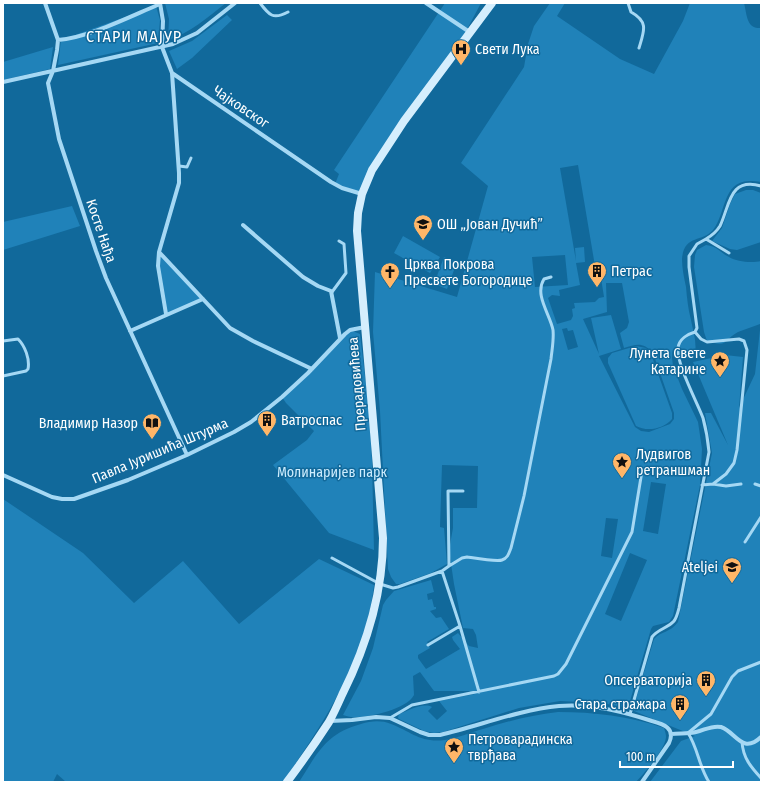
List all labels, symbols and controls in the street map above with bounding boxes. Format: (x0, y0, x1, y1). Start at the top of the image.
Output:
district label: СТАРИ МАЈУР (86, 27, 182, 46)
hospital icon: Свети Лука (450, 38, 472, 66)
place label: Свети Лука (475, 41, 540, 58)
street label: Чајковског (210, 82, 273, 132)
street label: Косте Нађа (82, 197, 120, 265)
school or university icon: ОШ „Јован Дучић” (412, 213, 434, 241)
place label: ОШ „Јован Дучић” (437, 216, 543, 233)
place label: Црква Покрова Пресвете Богородице (404, 256, 533, 289)
building icon: Петрас (586, 260, 608, 288)
church icon: Црква Покрова Пресвете Богородице (379, 261, 401, 289)
place label: Петрас (611, 263, 652, 280)
street label: Прерадовићева (344, 336, 370, 432)
place label: Лунета Свете Катарине (629, 345, 706, 378)
place icon: Лунета Свете Катарине (709, 350, 731, 378)
building icon: Ватроспас (256, 409, 278, 437)
library icon: Владимир Назор (141, 412, 163, 440)
place label: Ватроспас (281, 412, 342, 429)
place label: Владимир Назор (39, 415, 138, 432)
street label: Павла Јуришића Штурма (89, 415, 231, 487)
place label: Лудвигов ретраншман (636, 446, 710, 479)
place icon: Лудвигов ретраншман (611, 451, 633, 479)
park label: Молинаријев парк (277, 464, 388, 481)
school or university icon: Ateljei (721, 556, 743, 584)
place label: Ateljei (682, 559, 718, 576)
building icon: Опсерваторија (695, 669, 717, 697)
place label: Опсерваторија (604, 672, 692, 689)
building icon: Стара стражара (669, 693, 691, 721)
place label: Стара стражара (574, 696, 666, 713)
place label: Петроварадинска тврђава (468, 731, 573, 764)
place icon: Петроварадинска тврђава (443, 736, 465, 764)
scale bar (620, 743, 733, 769)
text: 100 m (626, 750, 655, 764)

